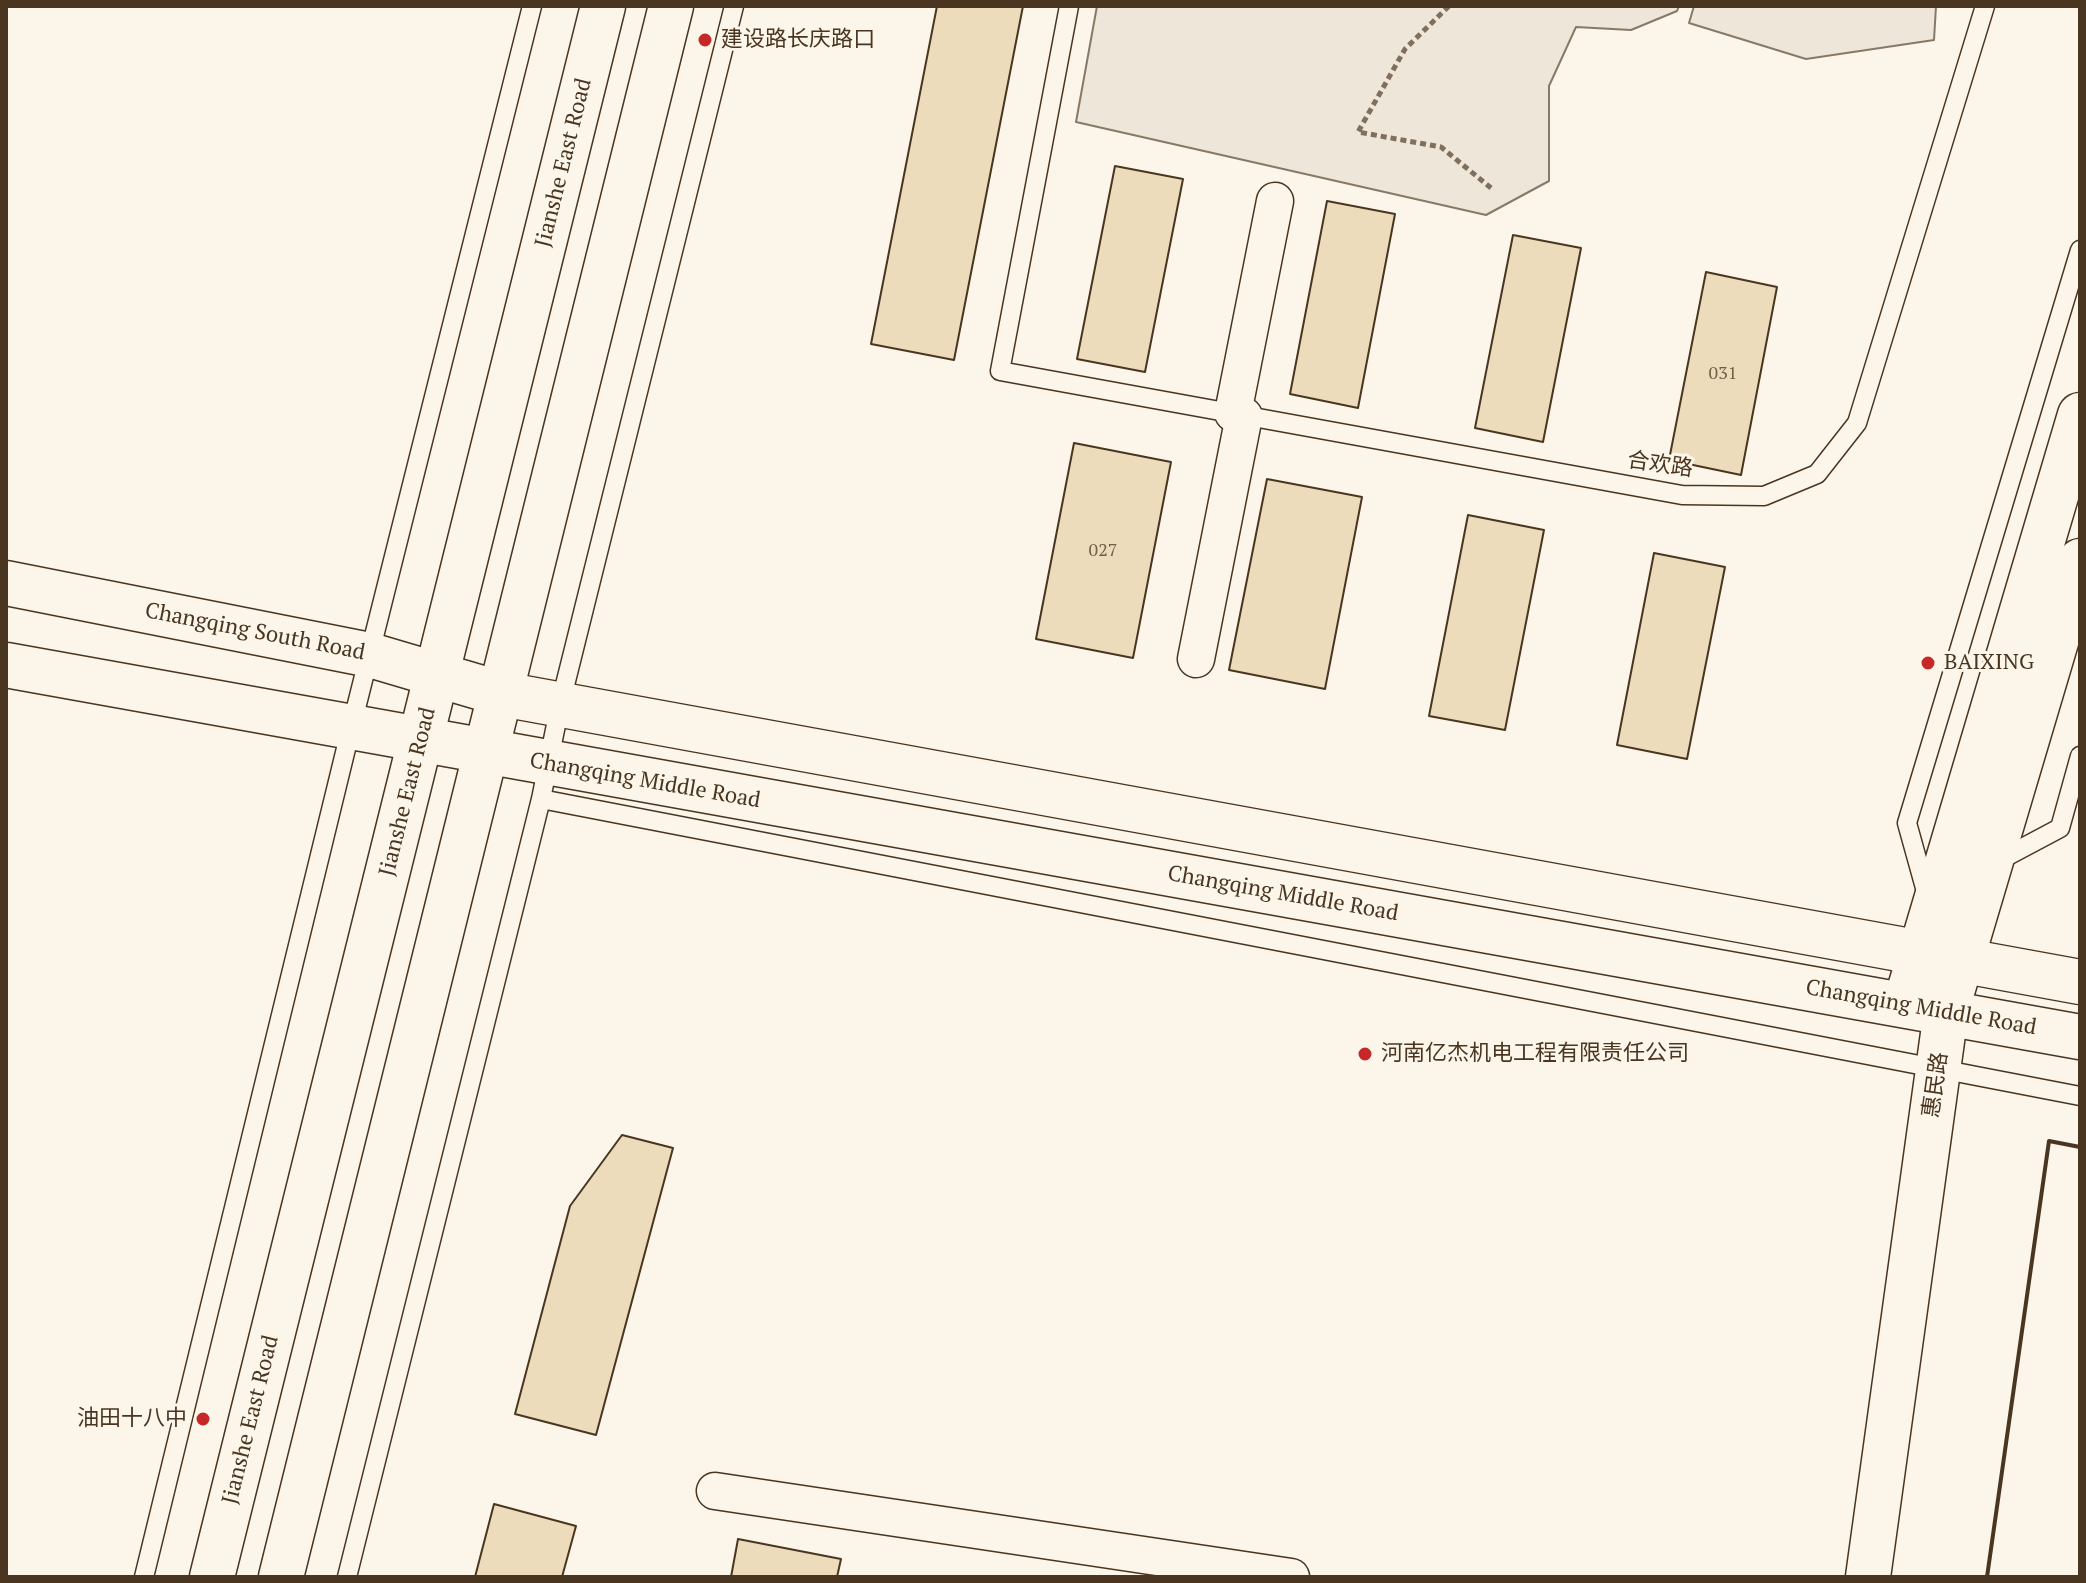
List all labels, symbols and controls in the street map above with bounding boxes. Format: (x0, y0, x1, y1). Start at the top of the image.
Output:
place label: 建设路长庆路口 (721, 27, 875, 53)
marker: 建设路长庆路口 (696, 31, 714, 49)
street label: Jianshe East Road (530, 76, 598, 250)
house number: 031 (1709, 363, 1737, 385)
street label: 合欢路 (1625, 447, 1695, 483)
house number: 027 (1089, 540, 1117, 562)
street label: Changqing South Road (143, 598, 367, 666)
place label: BAIXING (1944, 650, 2034, 676)
marker: BAIXING (1919, 654, 1937, 672)
street label: Jianshe East Road (374, 705, 442, 879)
street label: Changqing Middle Road (528, 748, 762, 814)
street label: Changqing Middle Road (1166, 861, 1400, 927)
street label: Changqing Middle Road (1804, 975, 2038, 1041)
place label: 河南亿杰机电工程有限责任公司 (1381, 1041, 1689, 1067)
marker: 河南亿杰机电工程有限责任公司 (1356, 1045, 1374, 1063)
street label: 惠民路 (1918, 1050, 1954, 1120)
street label: Jianshe East Road (217, 1333, 285, 1507)
place label: 油田十八中 (77, 1406, 187, 1432)
marker: 油田十八中 (194, 1410, 212, 1428)

